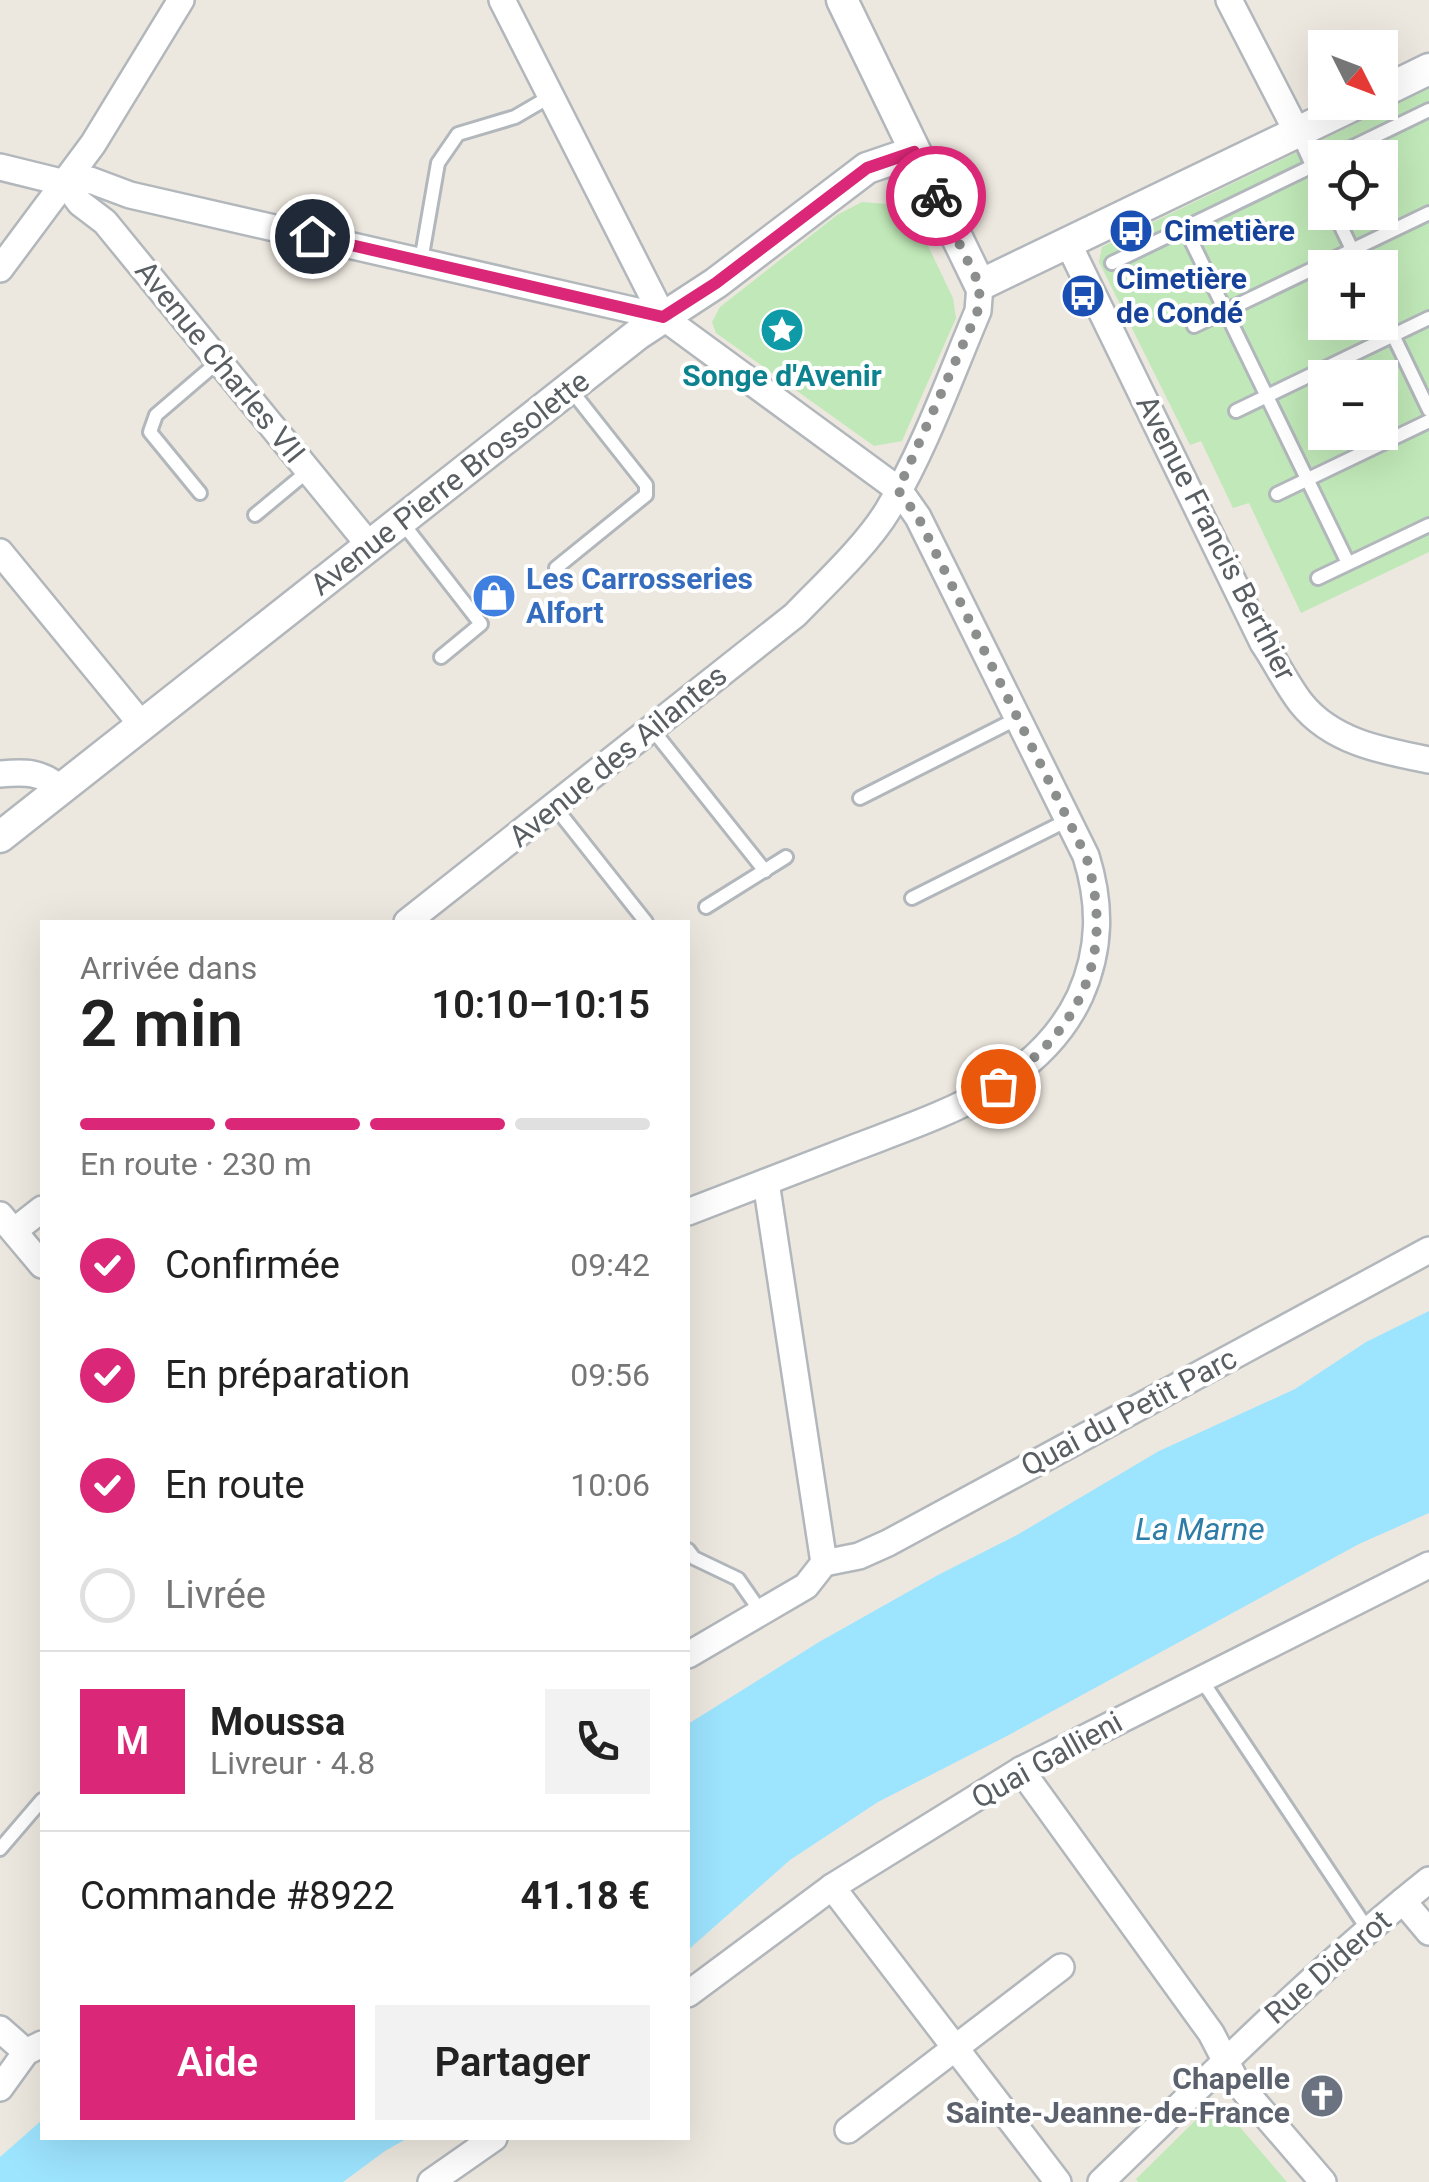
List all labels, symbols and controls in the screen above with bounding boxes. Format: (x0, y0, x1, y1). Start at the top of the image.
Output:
north arrow (1308, 30, 1398, 120)
map controls (1308, 30, 1398, 450)
button: locate (1308, 140, 1398, 230)
courier (886, 146, 986, 246)
icon: bike (909, 169, 964, 224)
pin (270, 194, 355, 279)
bus stop icon: Cimetière (1108, 208, 1154, 254)
icon: home (285, 209, 340, 264)
place label: Cimetière (1164, 213, 1295, 248)
button: + (1308, 250, 1398, 340)
street label: Avenue Charles VII (128, 254, 313, 470)
place label: Cimetière de Condé (1116, 261, 1247, 330)
bus stop icon: Cimetière de Condé (1060, 273, 1106, 319)
place icon: Songe d'Avenir (759, 307, 805, 353)
place label: Songe d'Avenir (682, 358, 882, 393)
button: − (1308, 360, 1398, 450)
street label: Avenue Pierre Brossolette (304, 363, 596, 602)
street label: Avenue Francis Berthier (1129, 389, 1304, 686)
place label: Les Carrosseries Alfort (526, 561, 753, 630)
shop icon: Les Carrosseries Alfort (471, 573, 517, 619)
street label: Avenue des Ailantes (502, 657, 733, 854)
text: Arrivée dans (80, 949, 257, 987)
text: 10:10–10:15 (431, 983, 650, 1027)
text: 2 min (80, 986, 243, 1062)
pin (956, 1044, 1041, 1129)
icon: bag (971, 1059, 1026, 1114)
text: En route · 230 m (80, 1145, 312, 1183)
icon: check (80, 1238, 135, 1293)
text: Confirmée (165, 1243, 340, 1287)
text: 09:42 (570, 1246, 650, 1284)
street label: Quai du Petit Parc (1015, 1340, 1242, 1483)
icon: check (80, 1348, 135, 1403)
text: En préparation (165, 1353, 410, 1397)
text: 09:56 (570, 1356, 650, 1394)
icon: check (80, 1458, 135, 1513)
text: En route (165, 1463, 305, 1507)
text: 10:06 (570, 1466, 650, 1504)
water label: La Marne (1135, 1510, 1265, 1548)
text: Livrée (165, 1573, 266, 1617)
button: phone (545, 1689, 650, 1794)
text: Moussa (210, 1700, 345, 1744)
street label: Quai Gallieni (965, 1704, 1128, 1815)
text: M (116, 1719, 149, 1763)
text: Livreur · 4.8 (210, 1744, 375, 1782)
text: Commande #8922 (80, 1874, 395, 1918)
text: 41.18 € (521, 1874, 650, 1918)
street label: Rue Diderot (1258, 1903, 1398, 2031)
button: Aide (80, 2005, 355, 2120)
button: Partager (375, 2005, 650, 2120)
place label: Chapelle Sainte-Jeanne-de-France (946, 2061, 1290, 2130)
church icon: Chapelle Sainte-Jeanne-de-France (1299, 2073, 1345, 2119)

